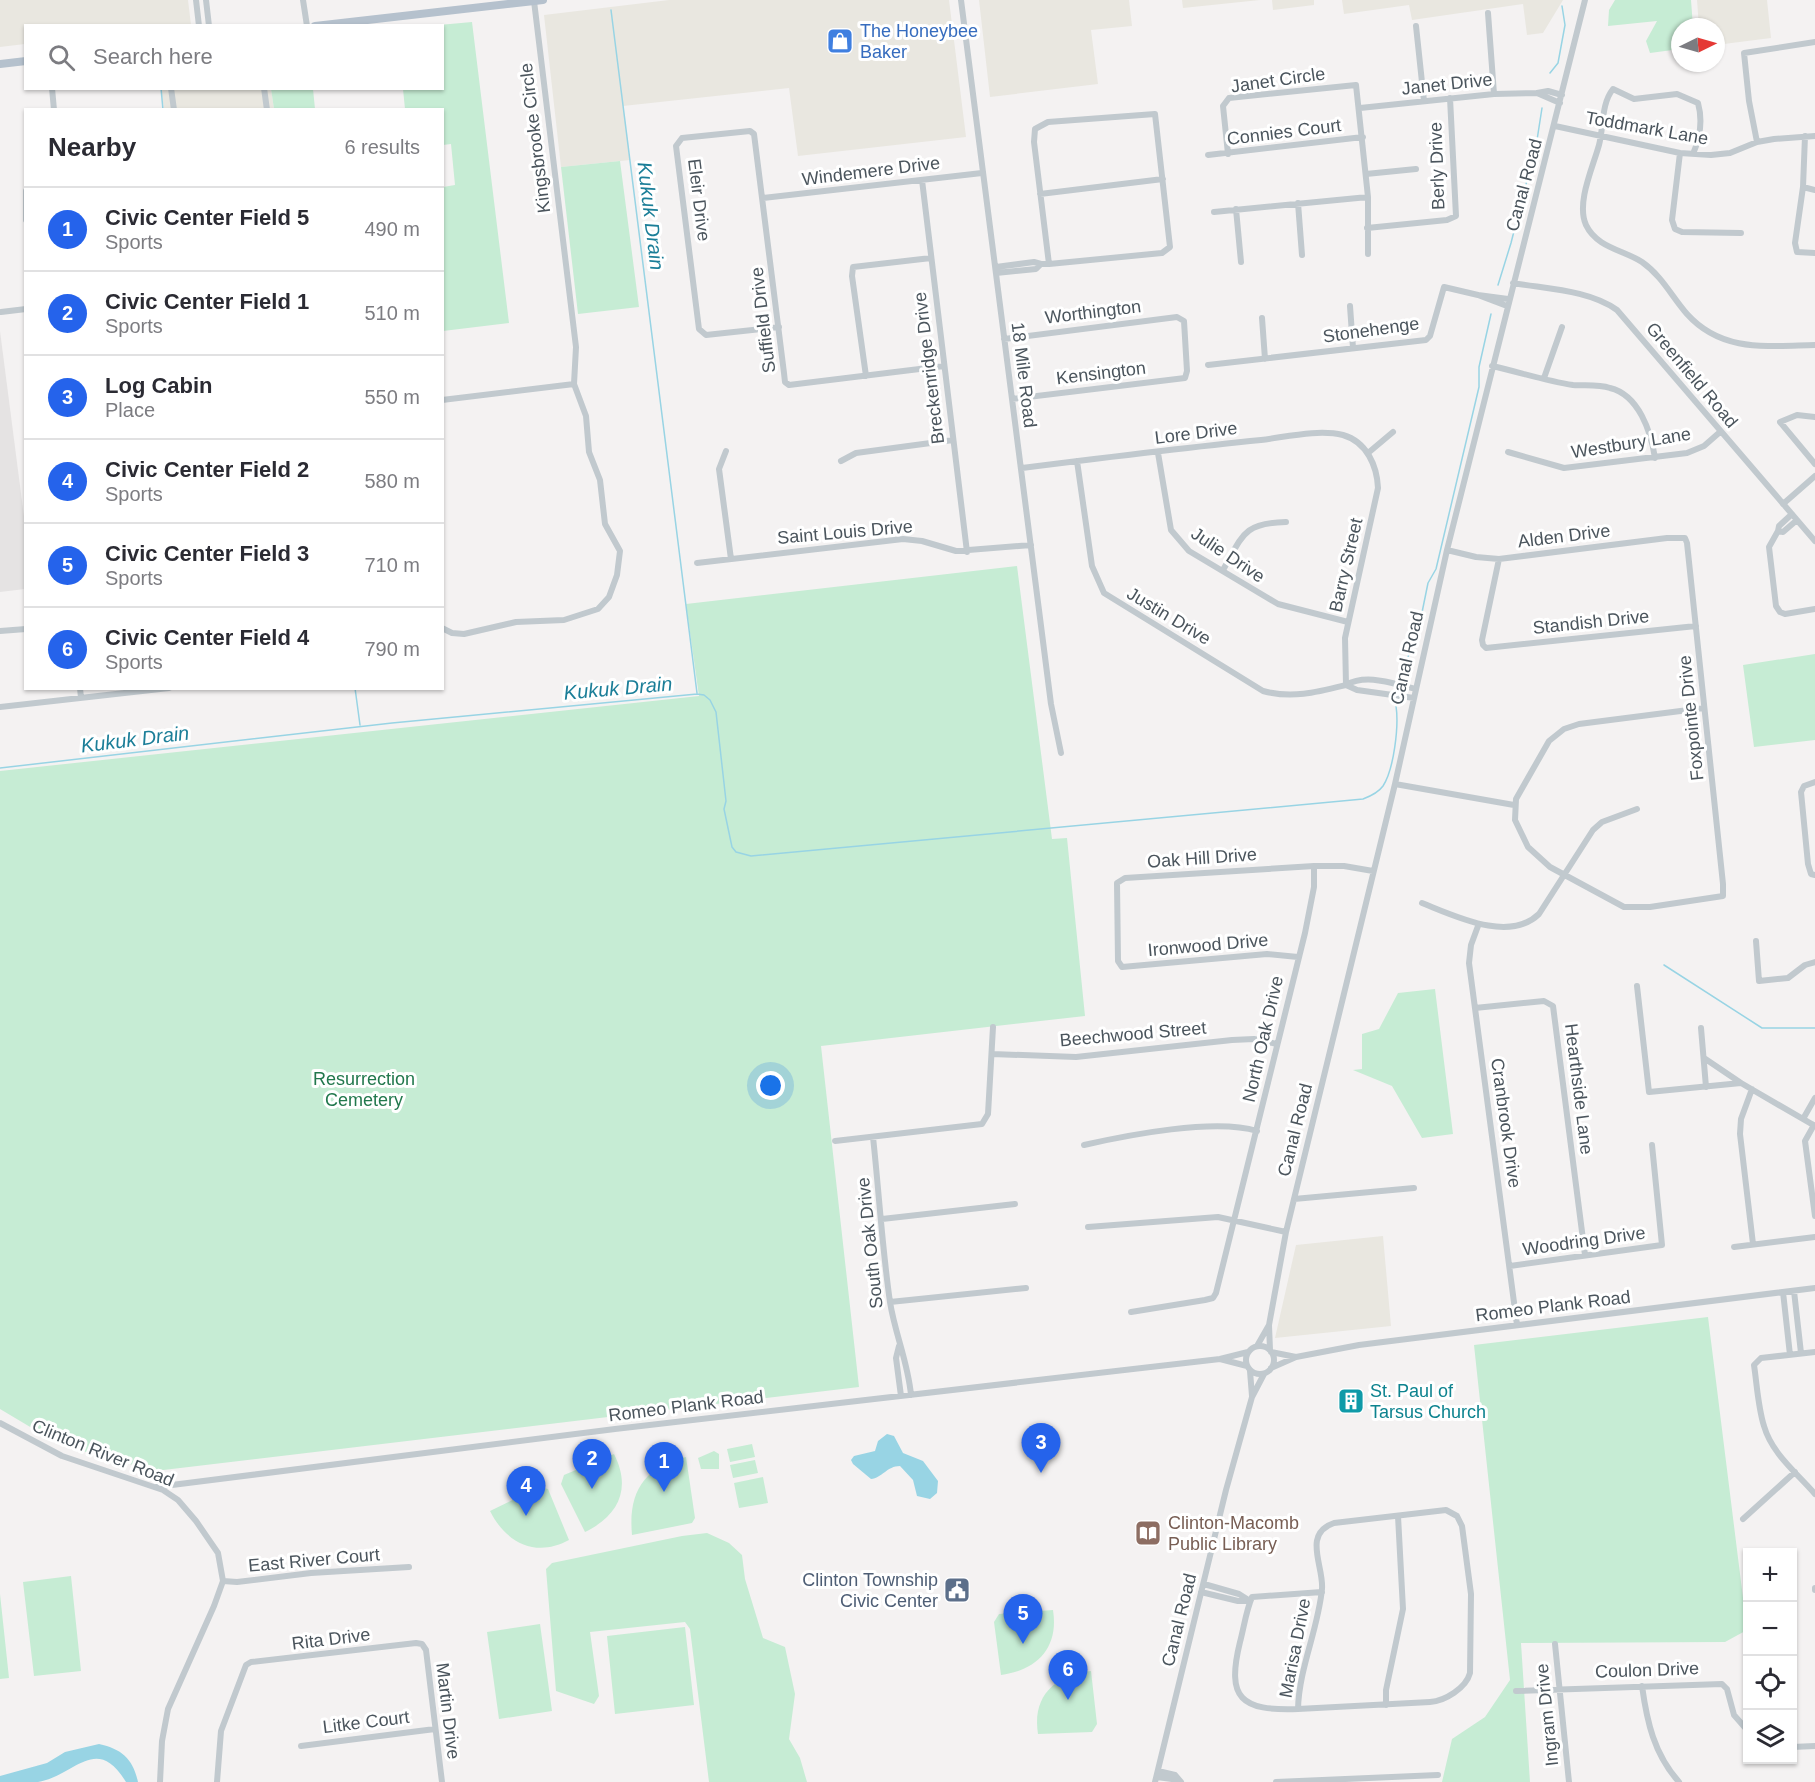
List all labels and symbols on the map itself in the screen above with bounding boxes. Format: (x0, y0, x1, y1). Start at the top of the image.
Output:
north arrow (1671, 18, 1725, 72)
place label: The Honeybee Baker (860, 21, 978, 62)
shop icon: The Honeybee Baker (825, 26, 855, 56)
street label: Kingsbrooke Circle (516, 62, 554, 214)
street label: Janet Circle (1230, 63, 1326, 97)
street label: Janet Drive (1401, 69, 1493, 99)
street label: Toddmark Lane (1584, 107, 1710, 149)
street label: Connies Court (1226, 115, 1342, 149)
street label: Berly Drive (1425, 122, 1449, 210)
street label: Canal Road (1502, 137, 1546, 233)
street label: Windemere Drive (801, 153, 941, 189)
street label: Eleir Drive (684, 158, 714, 242)
water label: Kukuk Drain (633, 161, 669, 271)
street label: Suffield Drive (747, 266, 779, 374)
street label: Breckenridge Drive (910, 291, 948, 445)
street label: Worthington (1044, 296, 1142, 328)
street label: Stonehenge (1322, 313, 1420, 347)
street label: Greenfield Road (1642, 318, 1742, 432)
street label: 18 Mile Road (1008, 321, 1040, 429)
street label: Kensington (1055, 358, 1147, 388)
street label: Lore Drive (1154, 418, 1238, 448)
street label: Westbury Lane (1570, 424, 1692, 462)
street label: Saint Louis Drive (776, 516, 914, 548)
street label: Barry Street (1325, 516, 1367, 614)
street label: Alden Drive (1517, 520, 1611, 552)
street label: Julie Drive (1188, 523, 1268, 587)
street label: Justin Drive (1124, 583, 1214, 649)
street label: Standish Drive (1532, 606, 1650, 638)
street label: Canal Road (1387, 609, 1427, 707)
street label: Foxpointe Drive (1674, 654, 1708, 782)
water label: Kukuk Drain (563, 672, 673, 704)
water label: Kukuk Drain (80, 721, 190, 757)
street label: Oak Hill Drive (1146, 844, 1258, 872)
street label: Ironwood Drive (1147, 930, 1269, 960)
street label: North Oak Drive (1239, 974, 1287, 1104)
street label: Beechwood Street (1059, 1018, 1207, 1050)
street label: Hearthside Lane (1561, 1022, 1597, 1156)
street label: Cranbrook Drive (1487, 1057, 1525, 1189)
park label: Resurrection Cemetery (313, 1069, 415, 1110)
your location (756, 1071, 785, 1100)
street label: Canal Road (1274, 1081, 1316, 1179)
street label: South Oak Drive (853, 1176, 887, 1310)
street label: Woodring Drive (1521, 1222, 1647, 1260)
street label: Romeo Plank Road (1474, 1287, 1632, 1325)
place label: St. Paul of Tarsus Church (1370, 1381, 1486, 1422)
building icon: St. Paul of Tarsus Church (1336, 1386, 1366, 1416)
street label: Romeo Plank Road (607, 1387, 765, 1425)
street label: Clinton River Road (29, 1415, 177, 1491)
pin: 3 (1022, 1424, 1060, 1473)
pin: 2 (572, 1440, 612, 1489)
pin: 1 (644, 1442, 684, 1492)
pin: 4 (506, 1466, 546, 1516)
place label: Clinton-Macomb Public Library (1168, 1513, 1299, 1554)
library icon: Clinton-Macomb Public Library (1133, 1518, 1163, 1548)
street label: East River Court (247, 1544, 381, 1576)
place label: Clinton Township Civic Center (802, 1570, 938, 1611)
street label: Canal Road (1158, 1571, 1200, 1669)
public building icon: Clinton Township Civic Center (942, 1575, 972, 1605)
pin: 5 (1004, 1594, 1042, 1644)
street label: Marisa Drive (1276, 1597, 1314, 1699)
street label: Rita Drive (291, 1624, 371, 1654)
pin: 6 (1048, 1650, 1088, 1700)
street label: Coulon Drive (1595, 1658, 1699, 1682)
street label: Martin Drive (432, 1662, 464, 1760)
street label: Ingram Drive (1532, 1663, 1562, 1767)
street label: Litke Court (322, 1707, 410, 1737)

